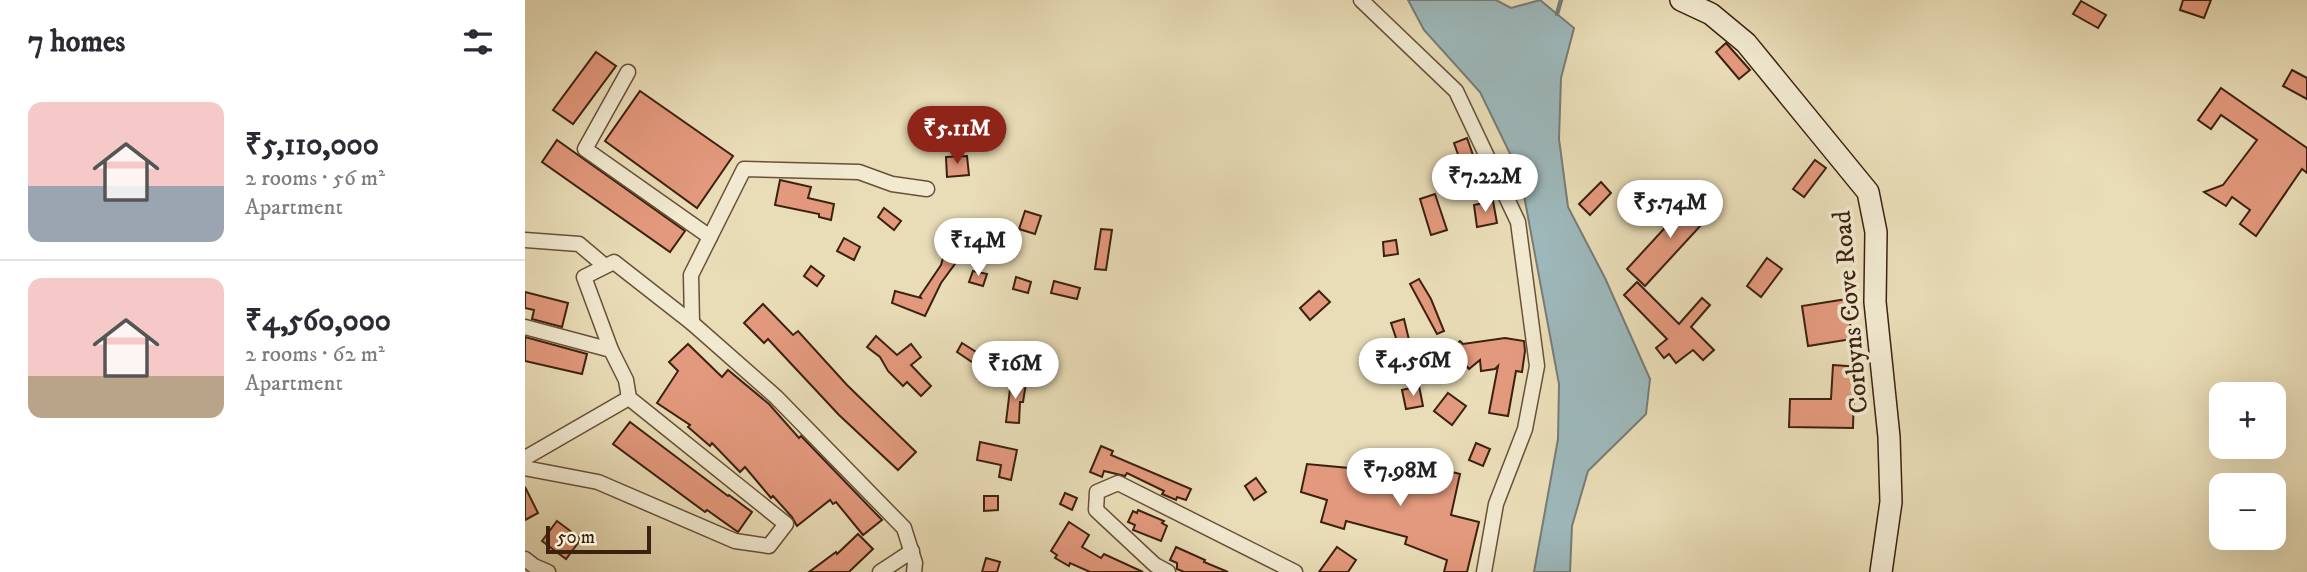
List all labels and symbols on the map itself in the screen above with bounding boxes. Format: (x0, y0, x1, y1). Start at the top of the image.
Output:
pin: ₹5.11M (900, 106, 1014, 166)
pin: ₹7.22M (1428, 154, 1542, 214)
pin: ₹5.74M (1613, 180, 1727, 240)
street label: Corbyns Cove Road (1826, 209, 1876, 415)
pin: ₹14M (937, 218, 1019, 278)
pin: ₹4.56M (1356, 338, 1470, 398)
pin: ₹16M (974, 342, 1056, 401)
pin: ₹7.98M (1343, 448, 1457, 508)
scale bar (546, 523, 651, 555)

